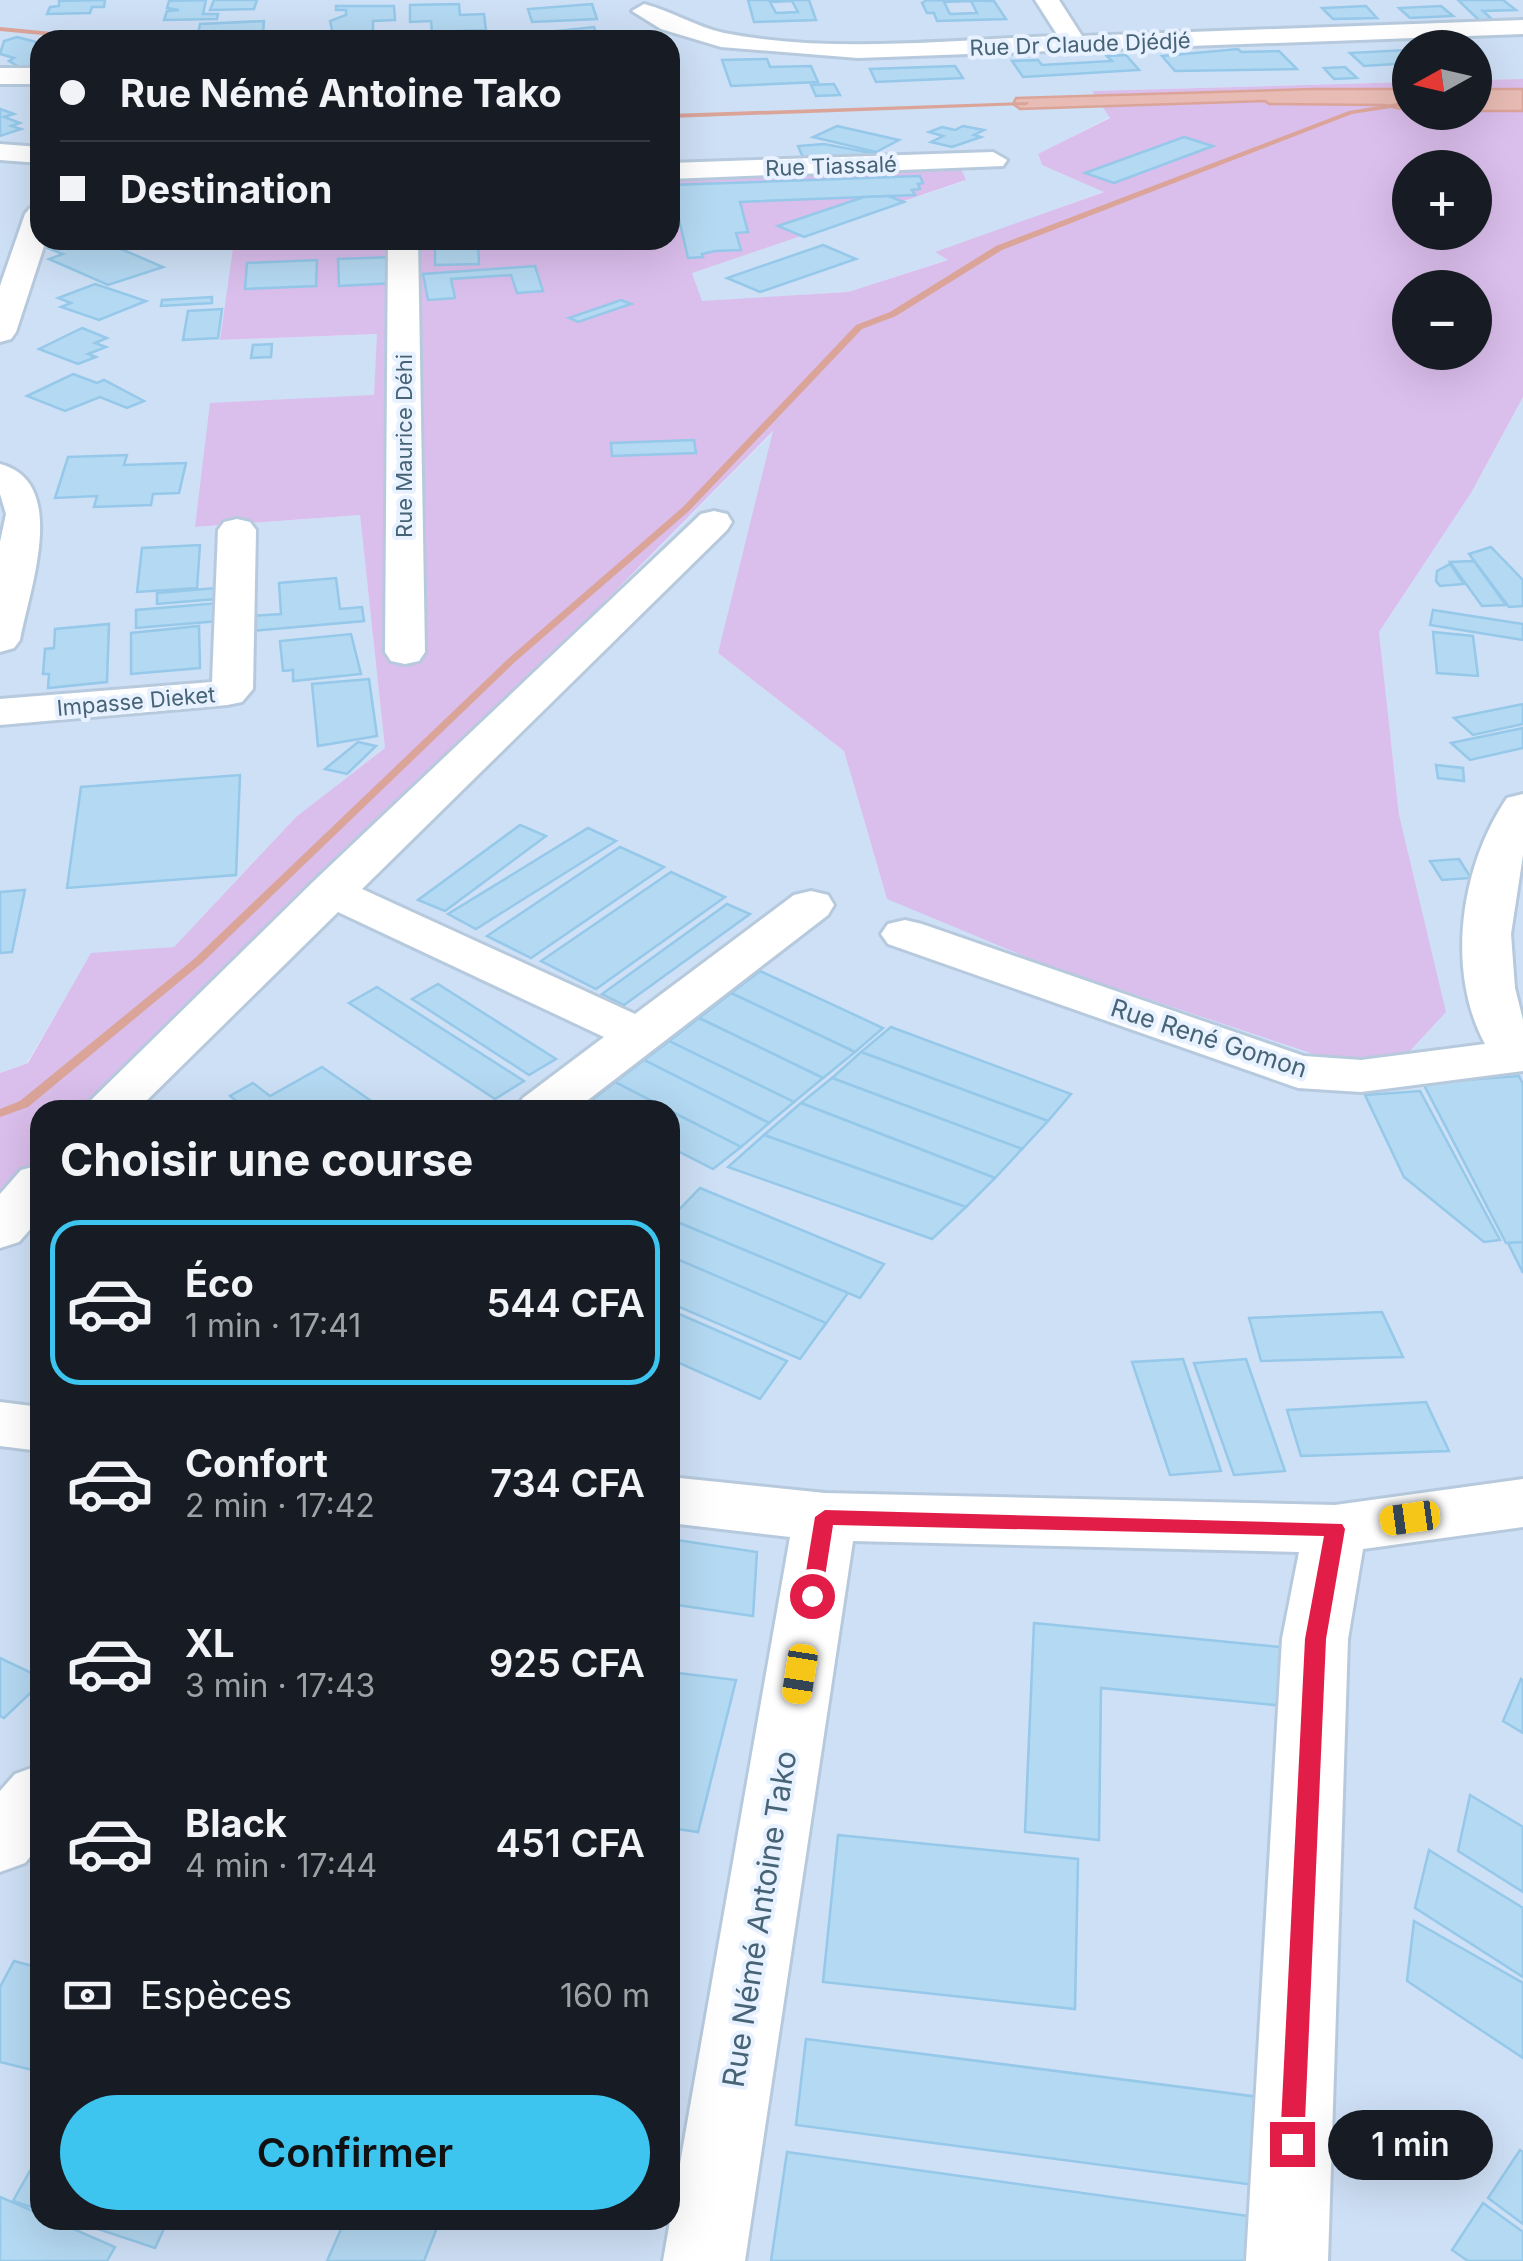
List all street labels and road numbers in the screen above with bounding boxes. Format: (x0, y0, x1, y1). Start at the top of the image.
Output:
street label: Rue Dr Claude Djédjé (969, 27, 1191, 61)
street label: Rue Tiassalé (765, 151, 897, 181)
street label: Rue Maurice Déhi (391, 354, 417, 538)
street label: Impasse Dieket (56, 681, 216, 721)
street label: Rue René Gomon (1107, 992, 1311, 1084)
street label: Rue Némé Antoine Tako (715, 1748, 803, 2090)

